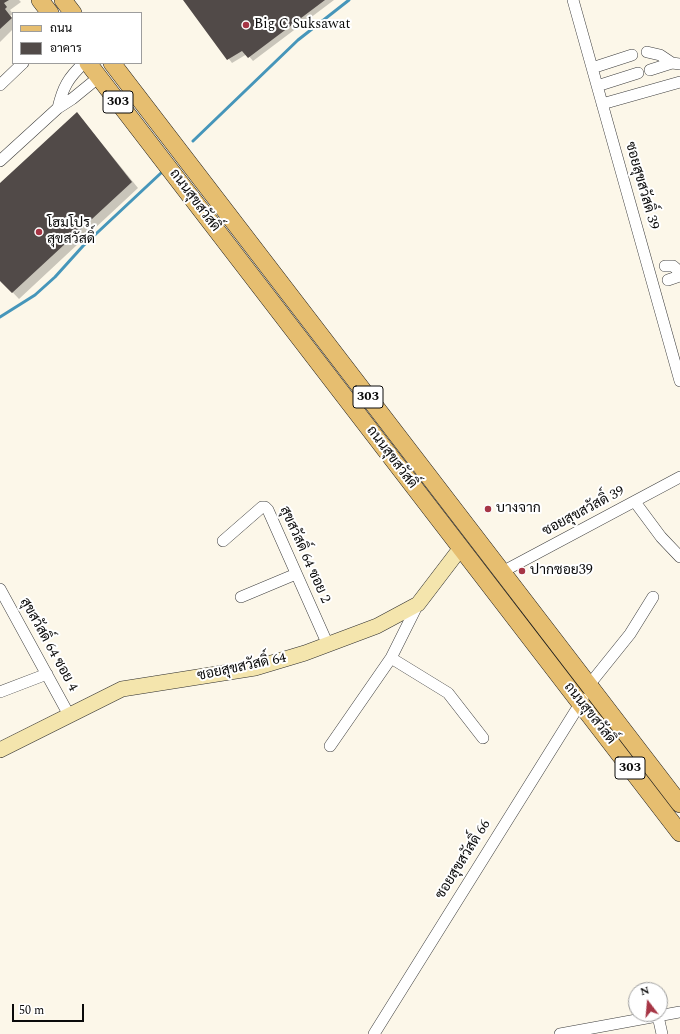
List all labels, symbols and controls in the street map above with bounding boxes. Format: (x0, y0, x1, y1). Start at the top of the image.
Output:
legend (12, 12, 142, 64)
place label: Big C Suksawat (254, 17, 350, 33)
text: ถนน (50, 19, 72, 38)
marker: Big C Suksawat (241, 20, 251, 30)
text: อาคาร (50, 39, 82, 58)
road number: 303 (103, 91, 133, 113)
street label: ซอยสุขสวัสดิ์ 39 (620, 140, 662, 232)
street label: ถนนสุขสวัสดิ์ (165, 166, 223, 236)
place label: โฮมโปร สุขสวัสดิ์ (47, 216, 95, 248)
marker: โฮมโปร สุขสวัสดิ์ (34, 227, 44, 237)
road number: 303 (353, 386, 383, 408)
street label: ถนนสุขสวัสดิ์ (362, 423, 420, 493)
street label: ซอยสุขสวัสดิ์ 39 (540, 483, 628, 541)
place label: บางจาก (496, 501, 541, 517)
street label: สุขสวัสดิ์ 64 ซอย 2 (275, 504, 333, 606)
marker: บางจาก (483, 504, 493, 514)
place label: ปากซอย39 (530, 563, 593, 579)
marker: ปากซอย39 (517, 566, 527, 576)
street label: สุขสวัสดิ์ 64 ซอย 4 (15, 595, 81, 695)
street label: ซอยสุขสวัสดิ์ 64 (196, 650, 288, 686)
street label: ถนนสุขสวัสดิ์ (560, 680, 618, 748)
road number: 303 (615, 757, 645, 779)
street label: ซอยสุขสวัสดิ์ 66 (433, 817, 495, 903)
north arrow (628, 982, 668, 1022)
text: N (638, 982, 651, 1000)
scale bar (14, 996, 86, 1022)
text: 50 m (19, 1001, 44, 1020)

